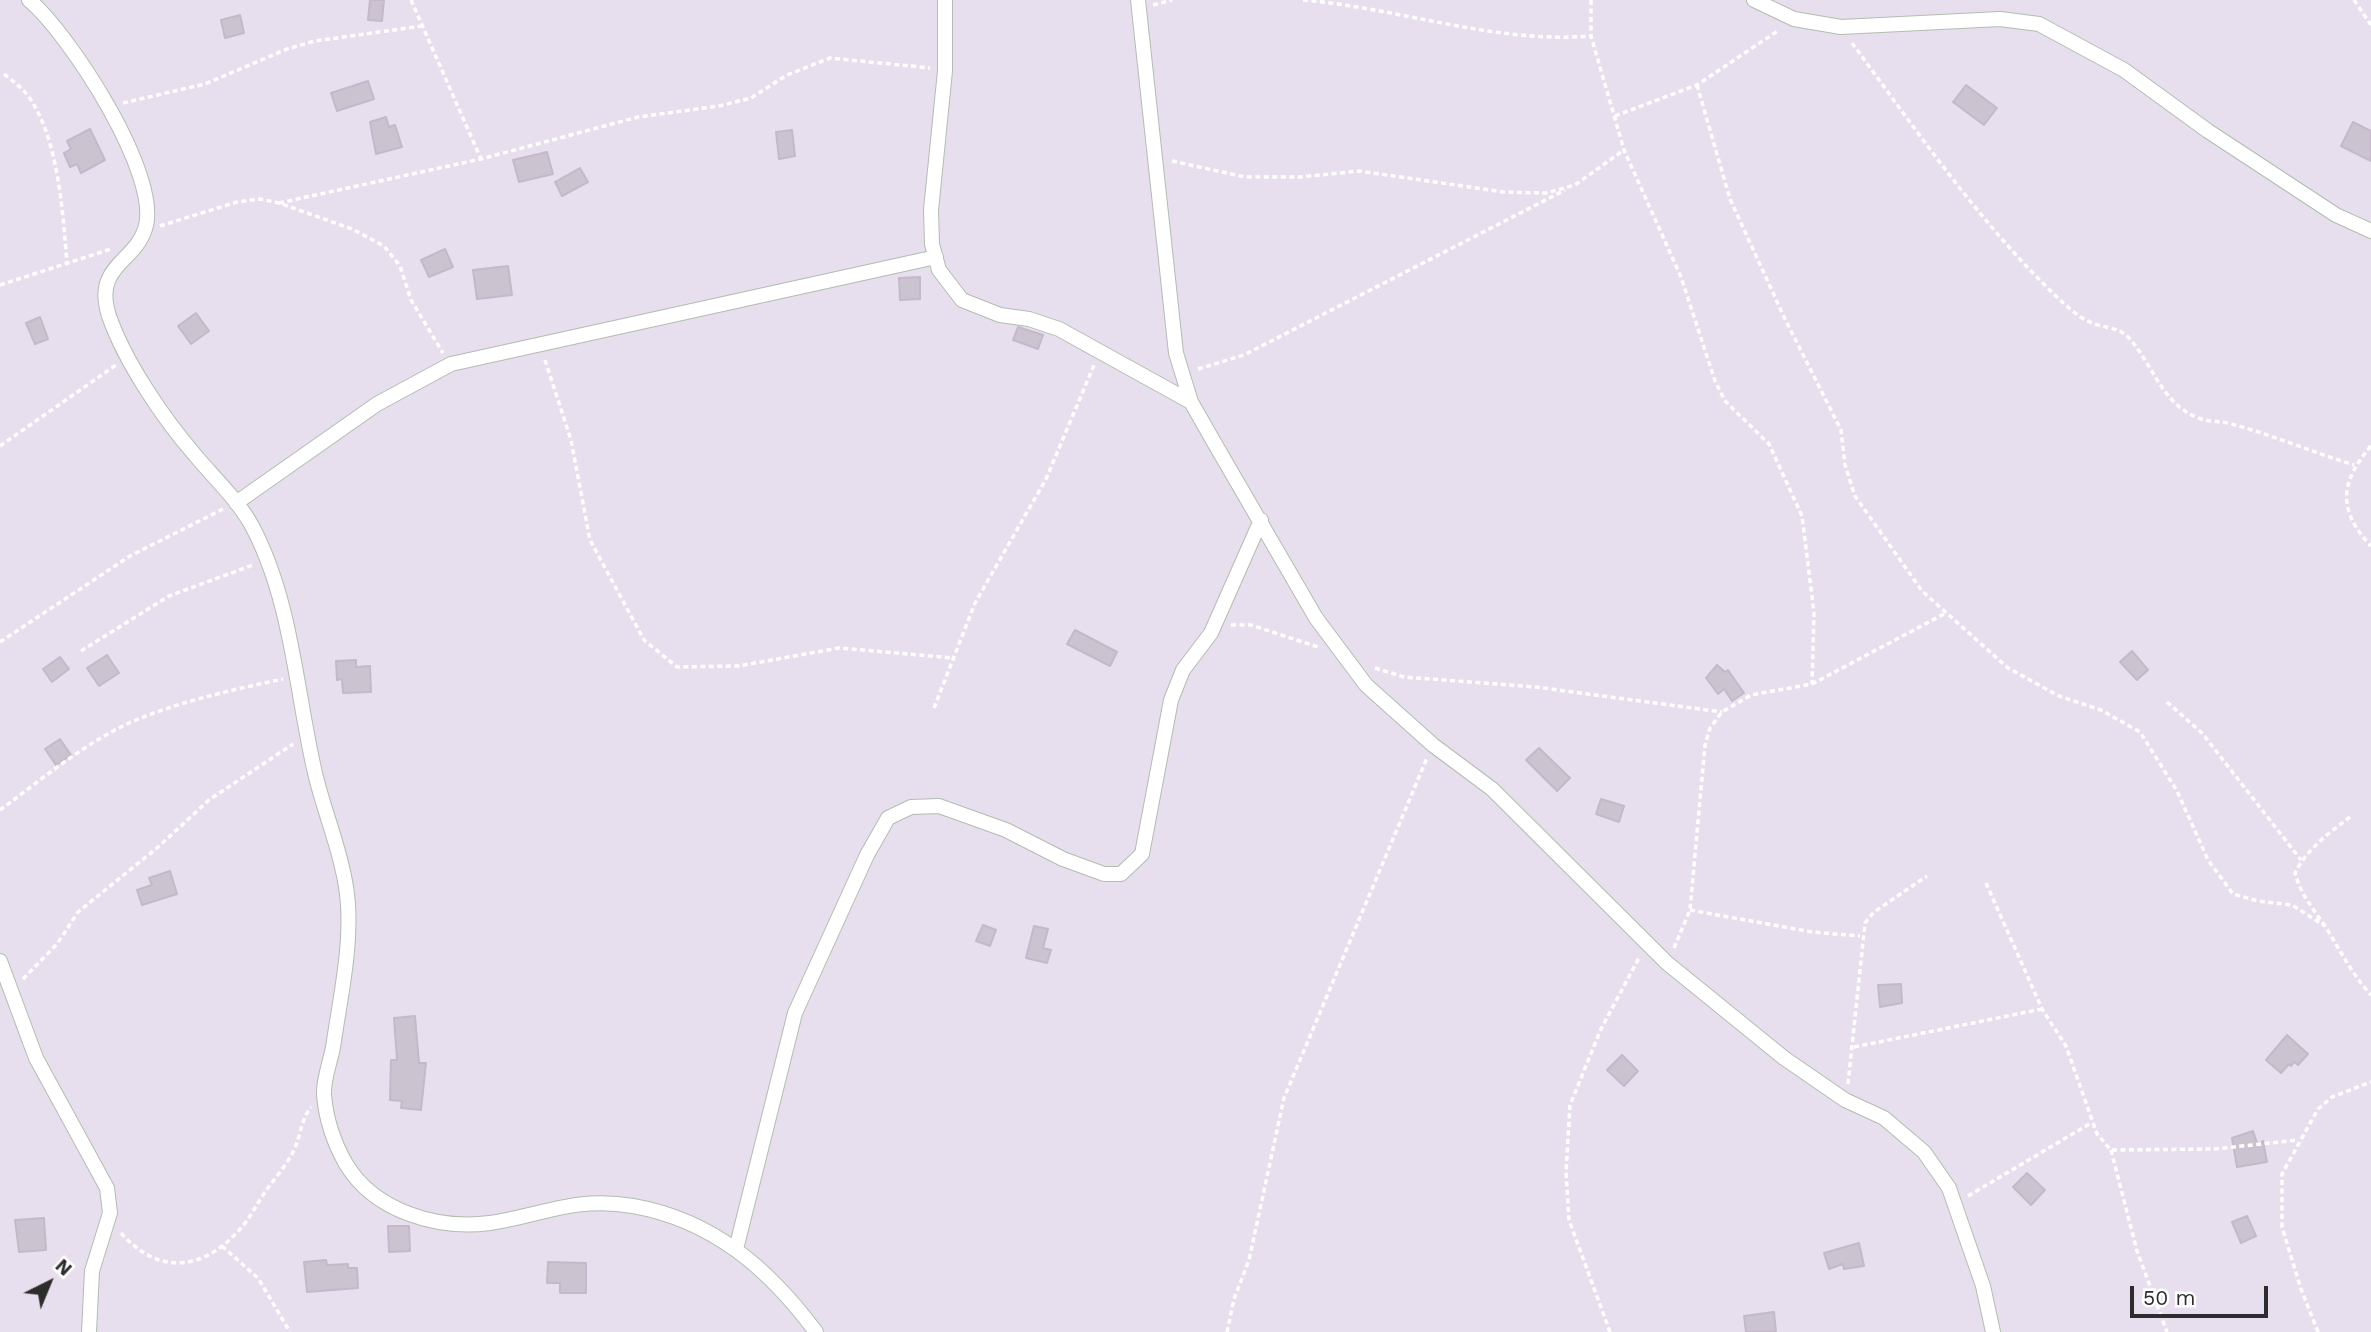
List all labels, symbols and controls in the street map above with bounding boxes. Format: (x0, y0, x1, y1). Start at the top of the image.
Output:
north arrow (14, 1248, 84, 1318)
text: N (51, 1254, 77, 1280)
scale bar (2133, 1272, 2271, 1316)
text: 50 m (2143, 1285, 2195, 1310)

